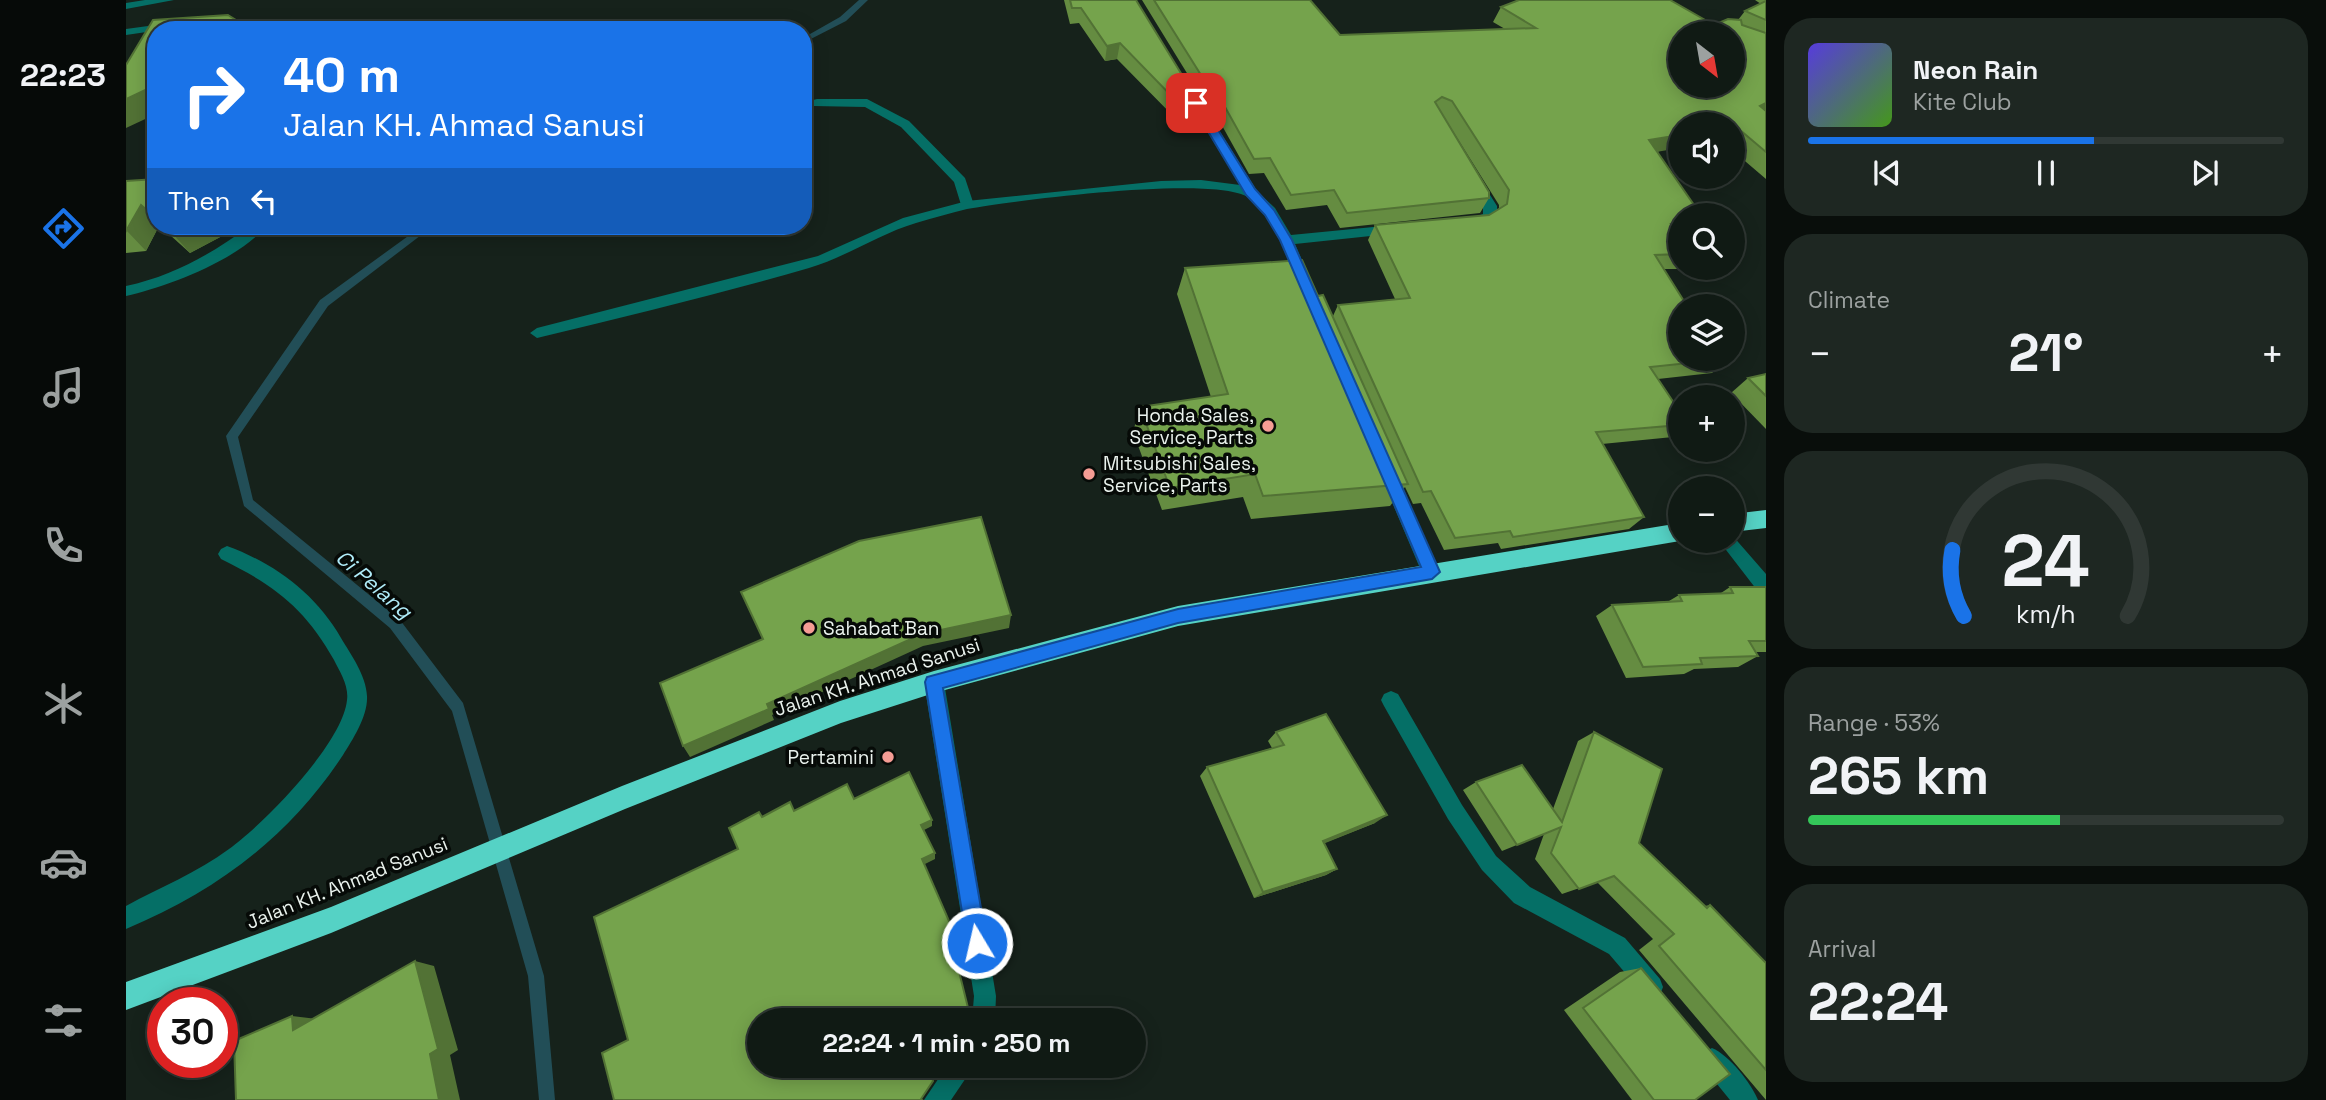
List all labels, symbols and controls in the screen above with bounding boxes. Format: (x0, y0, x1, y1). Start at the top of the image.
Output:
north arrow (1668, 21, 1745, 98)
map controls (1668, 21, 1745, 553)
text: 40 m (283, 44, 400, 106)
icon: right (168, 49, 259, 140)
text: Neon Rain (1913, 53, 2038, 87)
text: 22:23 (20, 55, 106, 95)
pin (1166, 73, 1226, 133)
icon: arrive (1177, 84, 1215, 122)
text: Kite Club (1913, 87, 2012, 117)
text: Jalan KH. Ahmad Sanusi (283, 105, 645, 145)
button: sound (1668, 112, 1745, 189)
icon: previous (1868, 154, 1906, 192)
icon: pause (2027, 154, 2065, 192)
icon: next (2186, 154, 2224, 192)
icon: left (245, 182, 283, 220)
text: Then (168, 184, 231, 218)
button: search (1668, 203, 1745, 280)
icon: directions (39, 204, 88, 253)
text: Climate (1808, 285, 1890, 315)
button: layers (1668, 294, 1745, 371)
text: 21° (2009, 320, 2083, 386)
text: − (1808, 330, 1832, 378)
text: + (2260, 330, 2284, 378)
icon: music (39, 363, 88, 412)
button: + (1668, 385, 1745, 462)
place label: Honda Sales, Service, Parts (1130, 403, 1254, 450)
marker: Honda Sales, Service, Parts (1260, 418, 1276, 434)
place label: Mitsubishi Sales, Service, Parts (1103, 451, 1256, 498)
marker: Mitsubishi Sales, Service, Parts (1081, 466, 1097, 482)
button: − (1668, 476, 1745, 553)
text: 24 (2002, 514, 2090, 607)
icon: phone (39, 521, 88, 570)
water label: Ci Pelang (330, 544, 419, 625)
text: km/h (2016, 598, 2076, 630)
place label: Sahabat Ban (823, 616, 939, 641)
marker: Sahabat Ban (801, 620, 817, 636)
street label: Jalan KH. Ahmad Sanusi (771, 632, 983, 722)
icon: climate (39, 679, 88, 728)
text: Range · 53% (1808, 708, 1940, 738)
text: 265 km (1808, 743, 1989, 809)
place label: Pertamini (788, 745, 874, 770)
marker: Pertamini (880, 749, 896, 765)
street label: Jalan KH. Ahmad Sanusi (243, 831, 451, 935)
icon: car (39, 838, 88, 887)
position arrow (940, 906, 1014, 980)
text: Arrival (1808, 934, 1876, 964)
text: 22:24 (1808, 969, 1948, 1035)
speed limit sign: 30 (147, 987, 238, 1078)
icon: filters (39, 996, 88, 1045)
text: 22:24 · 1 min · 250 m (822, 1026, 1071, 1060)

